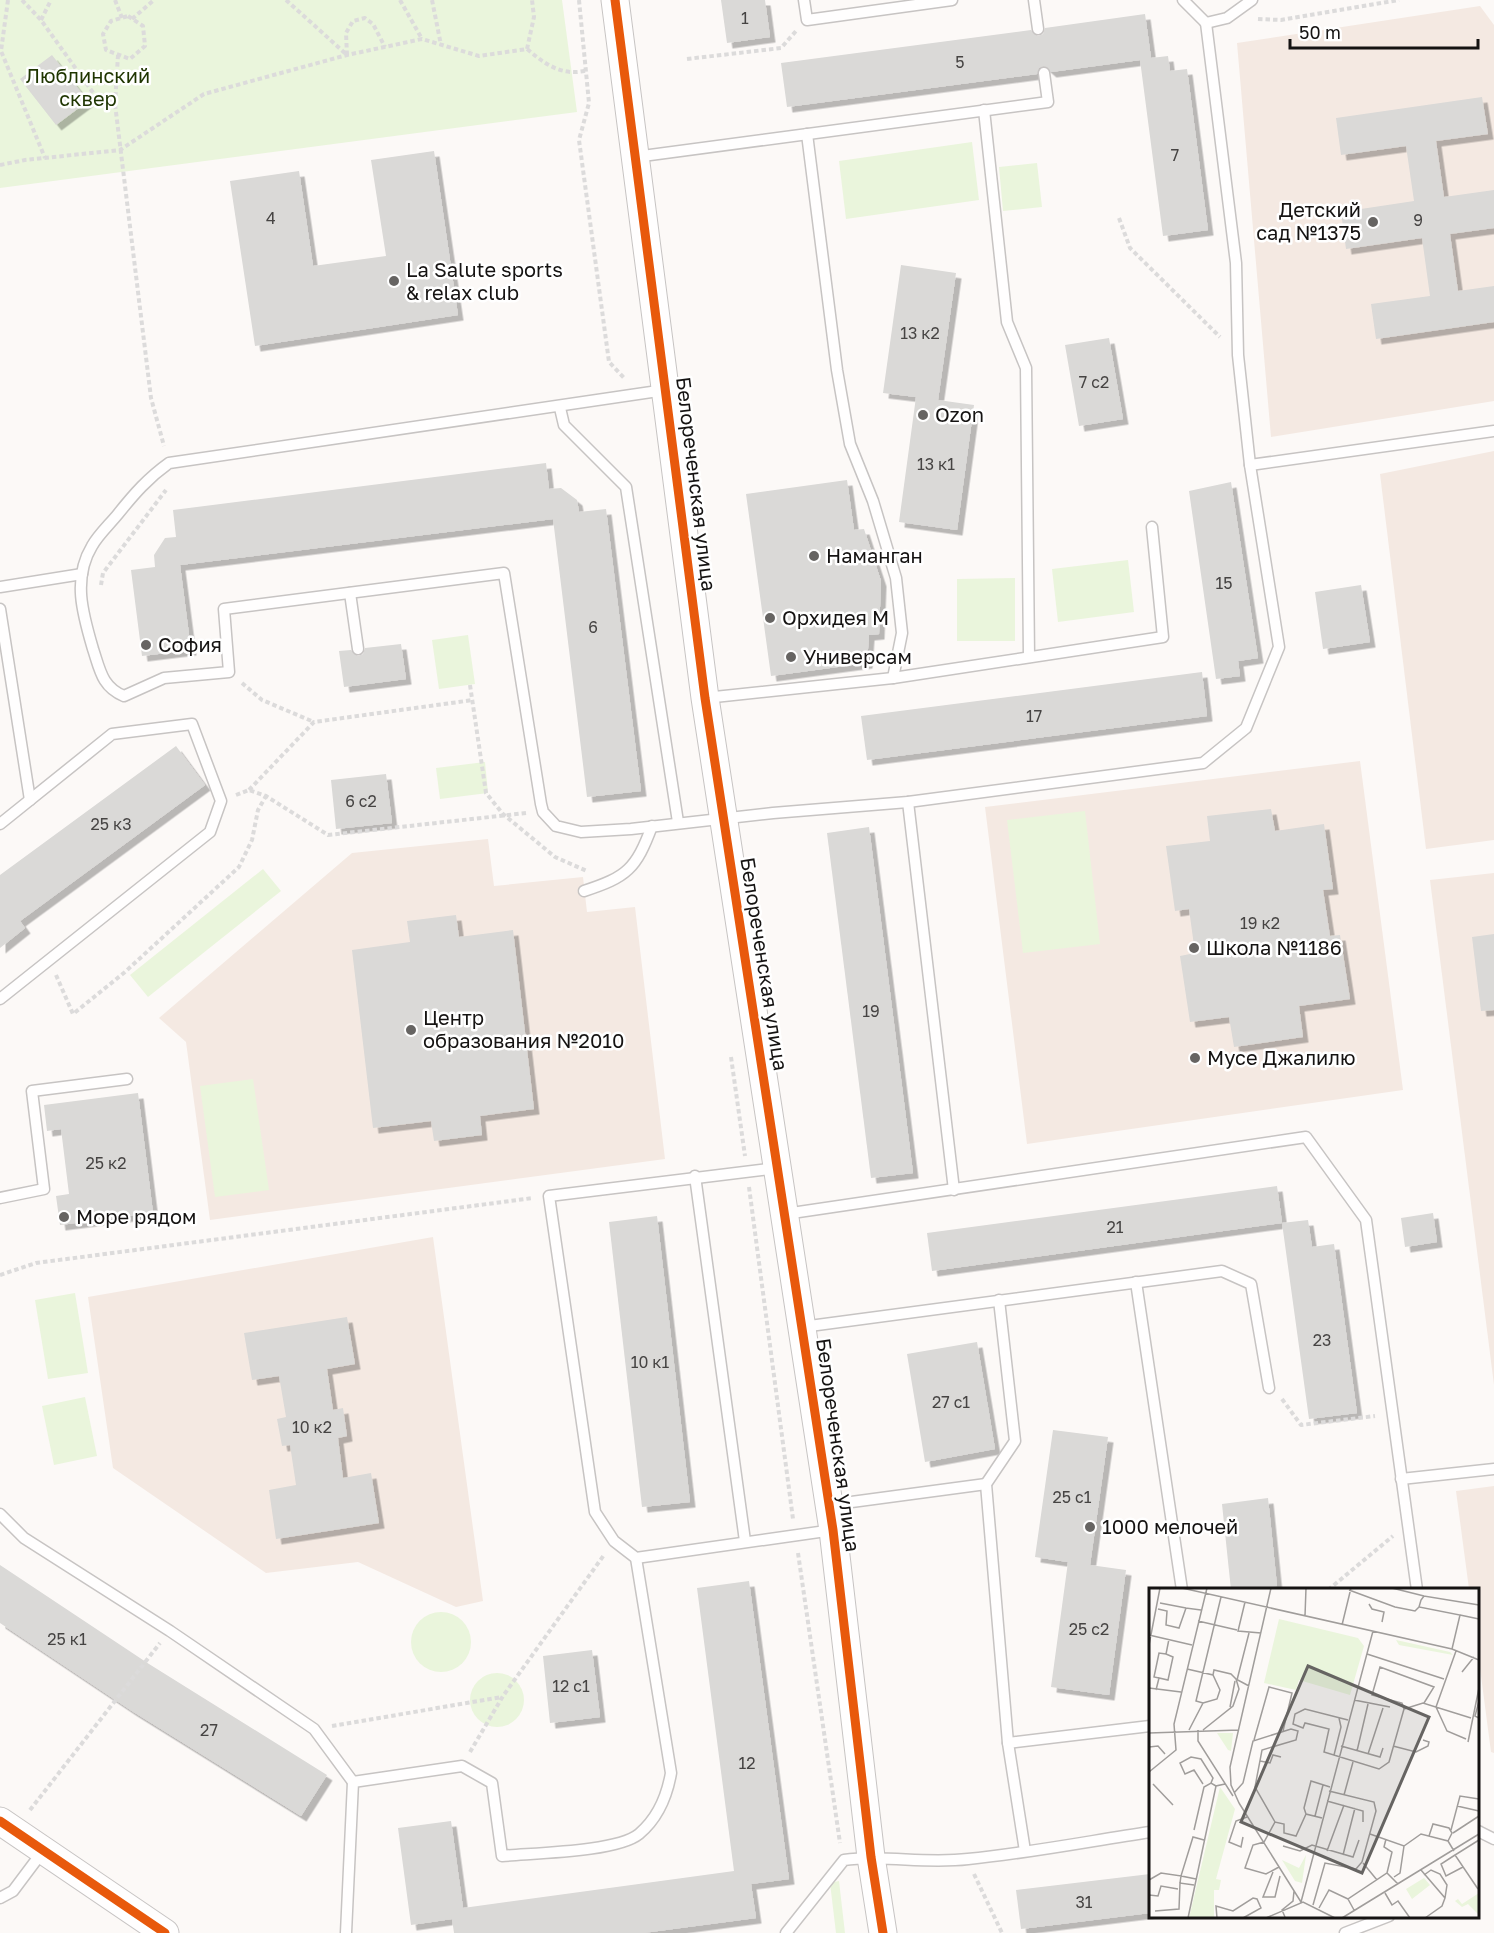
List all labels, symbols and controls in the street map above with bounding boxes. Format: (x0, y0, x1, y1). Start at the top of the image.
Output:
house number: 1 (741, 8, 749, 28)
scale bar (1290, 12, 1478, 50)
text: 50 m (1299, 21, 1341, 43)
house number: 5 (955, 52, 965, 72)
park label: Люблинский сквер (26, 63, 150, 110)
house number: 7 (1171, 145, 1179, 165)
place label: Детский сад №1375 (1256, 197, 1361, 244)
house number: 4 (266, 208, 276, 228)
house number: 9 (1413, 210, 1423, 230)
marker: Детский сад №1375 (1366, 215, 1380, 229)
place label: La Salute sports & relax club (406, 257, 563, 304)
marker: La Salute sports & relax club (387, 274, 401, 288)
house number: 13 к2 (900, 323, 940, 343)
house number: 7 с2 (1079, 372, 1109, 392)
street label: Белореченская улица (672, 375, 722, 592)
place label: Ozon (935, 402, 984, 426)
marker: Ozon (916, 408, 930, 422)
house number: 13 к1 (917, 454, 955, 474)
place label: Наманган (826, 543, 923, 567)
marker: Наманган (807, 549, 821, 563)
house number: 15 (1215, 573, 1233, 593)
place label: Орхидея М (782, 605, 889, 629)
marker: Орхидея М (763, 611, 777, 625)
house number: 6 (588, 617, 598, 637)
place label: София (158, 632, 222, 656)
marker: София (139, 638, 153, 652)
place label: Универсам (803, 644, 912, 668)
marker: Универсам (784, 650, 798, 664)
house number: 17 (1026, 706, 1042, 726)
house number: 6 с2 (345, 791, 377, 811)
house number: 25 к3 (90, 814, 132, 834)
street label: Белореченская улица (736, 855, 794, 1072)
house number: 19 к2 (1240, 913, 1280, 933)
place label: Школа №1186 (1206, 935, 1342, 959)
marker: Школа №1186 (1187, 941, 1201, 955)
house number: 19 (862, 1001, 880, 1021)
place label: Центр образования №2010 (423, 1005, 624, 1052)
marker: Центр образования №2010 (404, 1023, 418, 1037)
place label: Мусе Джалилю (1207, 1045, 1356, 1069)
marker: Мусе Джалилю (1188, 1051, 1202, 1065)
house number: 25 к2 (85, 1153, 127, 1173)
place label: Море рядом (76, 1204, 196, 1228)
marker: Море рядом (57, 1210, 71, 1224)
house number: 21 (1106, 1217, 1124, 1237)
house number: 23 (1313, 1330, 1331, 1350)
street label: Белореченская улица (812, 1336, 866, 1553)
house number: 10 к1 (631, 1352, 670, 1372)
house number: 27 с1 (932, 1392, 970, 1412)
house number: 10 к2 (292, 1417, 332, 1437)
house number: 25 с1 (1052, 1487, 1092, 1507)
place label: 1000 мелочей (1102, 1514, 1238, 1538)
marker: 1000 мелочей (1083, 1520, 1097, 1534)
inset map (1149, 1588, 1479, 1918)
house number: 25 с2 (1069, 1619, 1109, 1639)
house number: 25 к1 (47, 1629, 87, 1649)
house number: 12 с1 (552, 1676, 590, 1696)
house number: 27 (200, 1720, 218, 1740)
house number: 12 (738, 1753, 756, 1773)
house number: 31 (1075, 1892, 1093, 1912)

